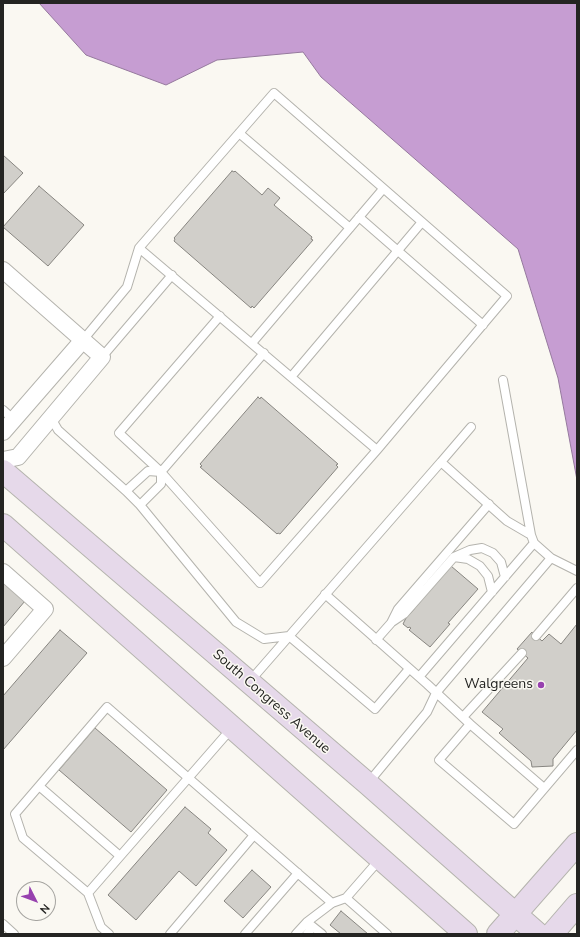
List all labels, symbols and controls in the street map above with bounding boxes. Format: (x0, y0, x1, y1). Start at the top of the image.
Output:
street label: South Congress Avenue (209, 646, 333, 758)
place label: Walgreens (464, 677, 533, 693)
marker: Walgreens (536, 680, 546, 690)
north arrow (16, 881, 56, 921)
text: N (36, 901, 53, 917)

